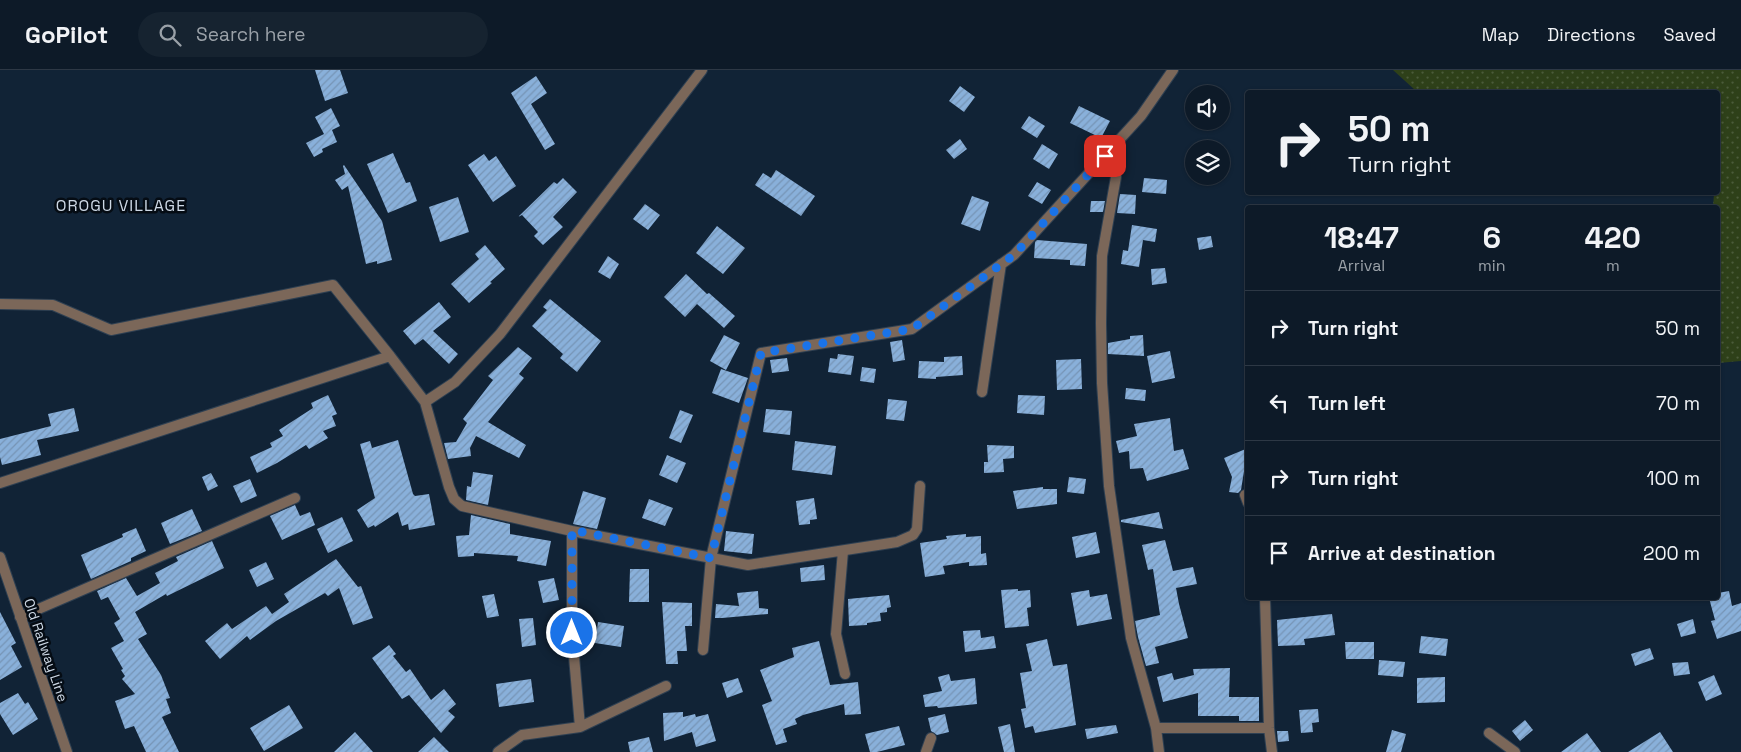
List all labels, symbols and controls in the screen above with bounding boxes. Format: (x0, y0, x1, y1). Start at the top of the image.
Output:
search box (138, 12, 488, 57)
text: GoPilot (25, 19, 108, 50)
icon: search (156, 21, 184, 49)
text: Search here (196, 22, 306, 47)
text: Map (1482, 23, 1519, 46)
text: Directions (1547, 23, 1636, 46)
text: Saved (1664, 23, 1716, 46)
map controls (1185, 85, 1230, 185)
button: sound (1185, 85, 1230, 130)
text: 50 m (1348, 107, 1430, 151)
icon: right (1265, 110, 1330, 175)
pin (1084, 135, 1126, 177)
button: layers (1185, 140, 1230, 185)
icon: arrive (1091, 142, 1119, 170)
text: Turn right (1348, 150, 1451, 178)
district label: OROGU VILLAGE (56, 195, 186, 216)
text: 18:47 (1324, 218, 1399, 257)
text: 6 (1483, 218, 1501, 257)
text: 420 (1585, 218, 1641, 257)
text: Arrival (1338, 255, 1385, 276)
text: min (1478, 255, 1506, 276)
text: m (1606, 255, 1620, 276)
icon: right (1265, 314, 1293, 342)
text: Turn right (1308, 316, 1398, 341)
text: 50 m (1655, 316, 1700, 341)
icon: left (1265, 389, 1293, 417)
text: Turn left (1308, 391, 1386, 416)
text: 70 m (1656, 391, 1700, 416)
icon: right (1265, 464, 1293, 492)
text: Turn right (1308, 466, 1398, 491)
text: 100 m (1646, 466, 1700, 491)
icon: arrive (1265, 539, 1293, 567)
text: Arrive at destination (1308, 541, 1496, 566)
text: 200 m (1643, 541, 1700, 566)
street label: Old Railway Line (20, 596, 72, 704)
position arrow (545, 606, 597, 658)

